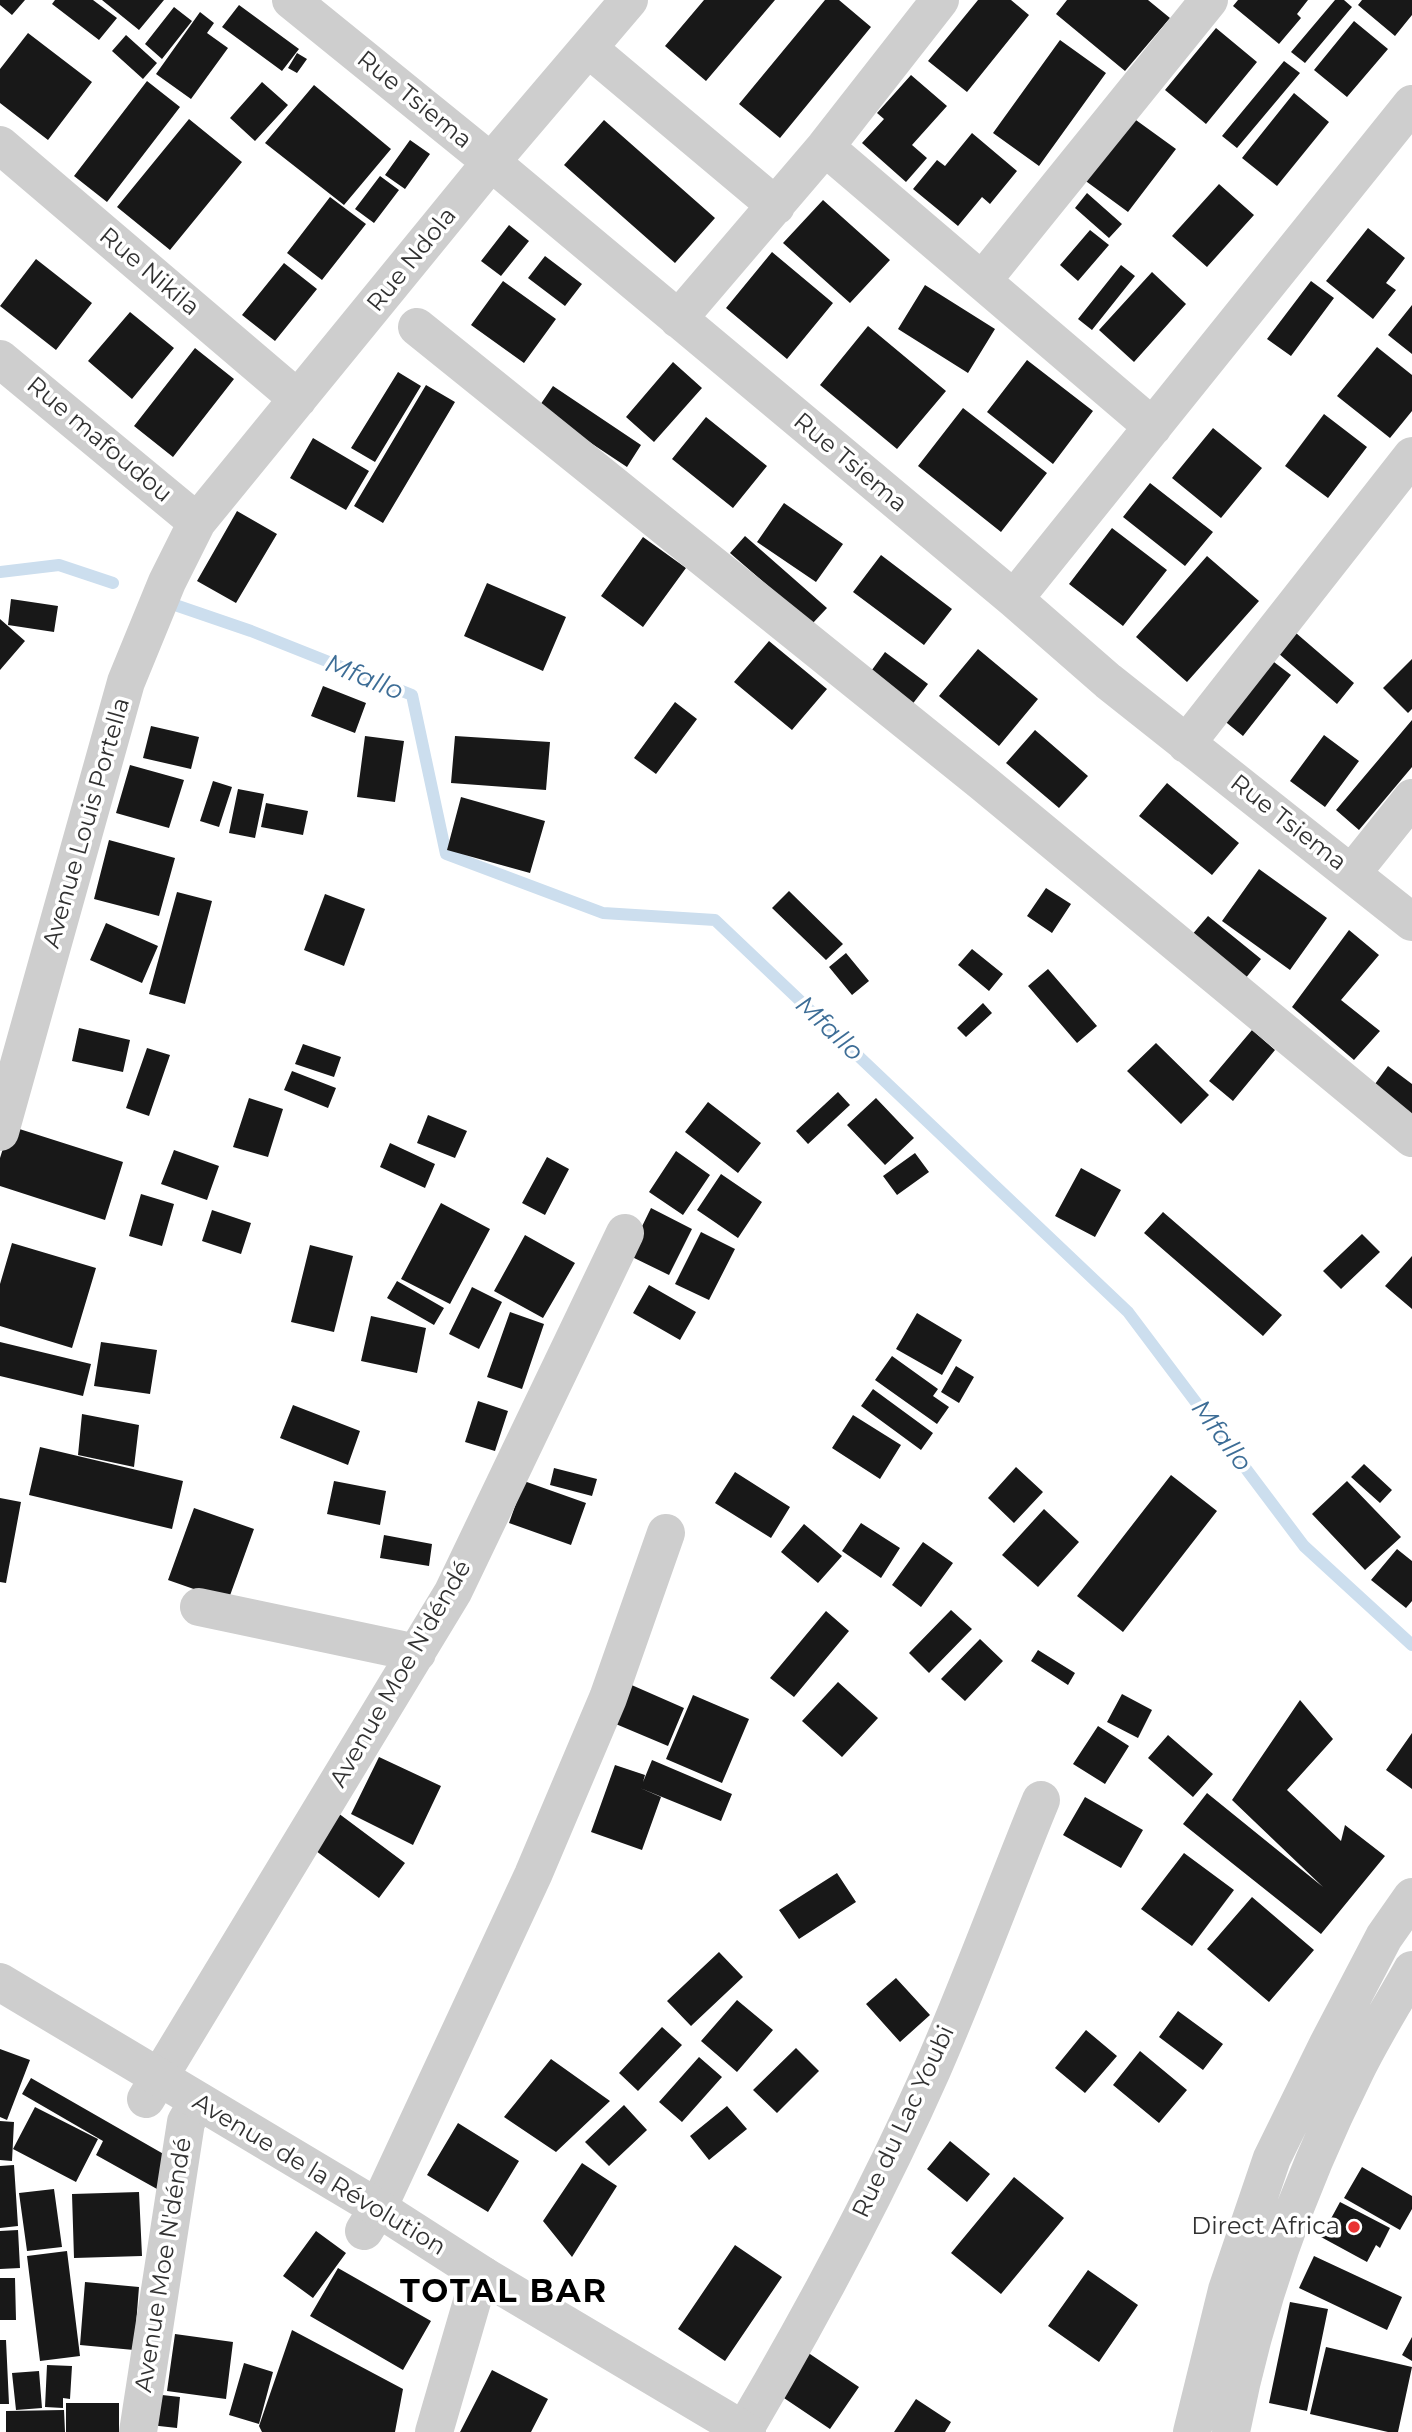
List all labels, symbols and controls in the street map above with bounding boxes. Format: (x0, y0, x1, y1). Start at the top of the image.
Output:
street label: Rue Tsiema (351, 45, 477, 155)
street label: Rue Ndola (361, 202, 463, 318)
street label: Rue Nikila (93, 222, 205, 322)
street label: Rue mafoudou (21, 371, 177, 509)
street label: Rue Tsiema (787, 407, 913, 519)
water label: Mfallo (320, 648, 408, 708)
street label: Avenue Louis Portella (37, 694, 137, 952)
street label: Rue Tsiema (1224, 769, 1352, 877)
water label: Mfallo (789, 990, 869, 1068)
water label: Mfallo (1184, 1394, 1258, 1478)
street label: Avenue Moe N'déndé (324, 1555, 478, 1793)
street label: Rue du Lac Youbi (847, 2021, 961, 2223)
street label: Avenue de la Révolution (187, 2088, 451, 2262)
street label: Avenue Moe N'déndé (130, 2136, 198, 2394)
place label: Direct Africa (1191, 2213, 1340, 2241)
marker: Direct Africa (1346, 2219, 1362, 2235)
district label: TOTAL BAR (401, 2274, 607, 2312)

